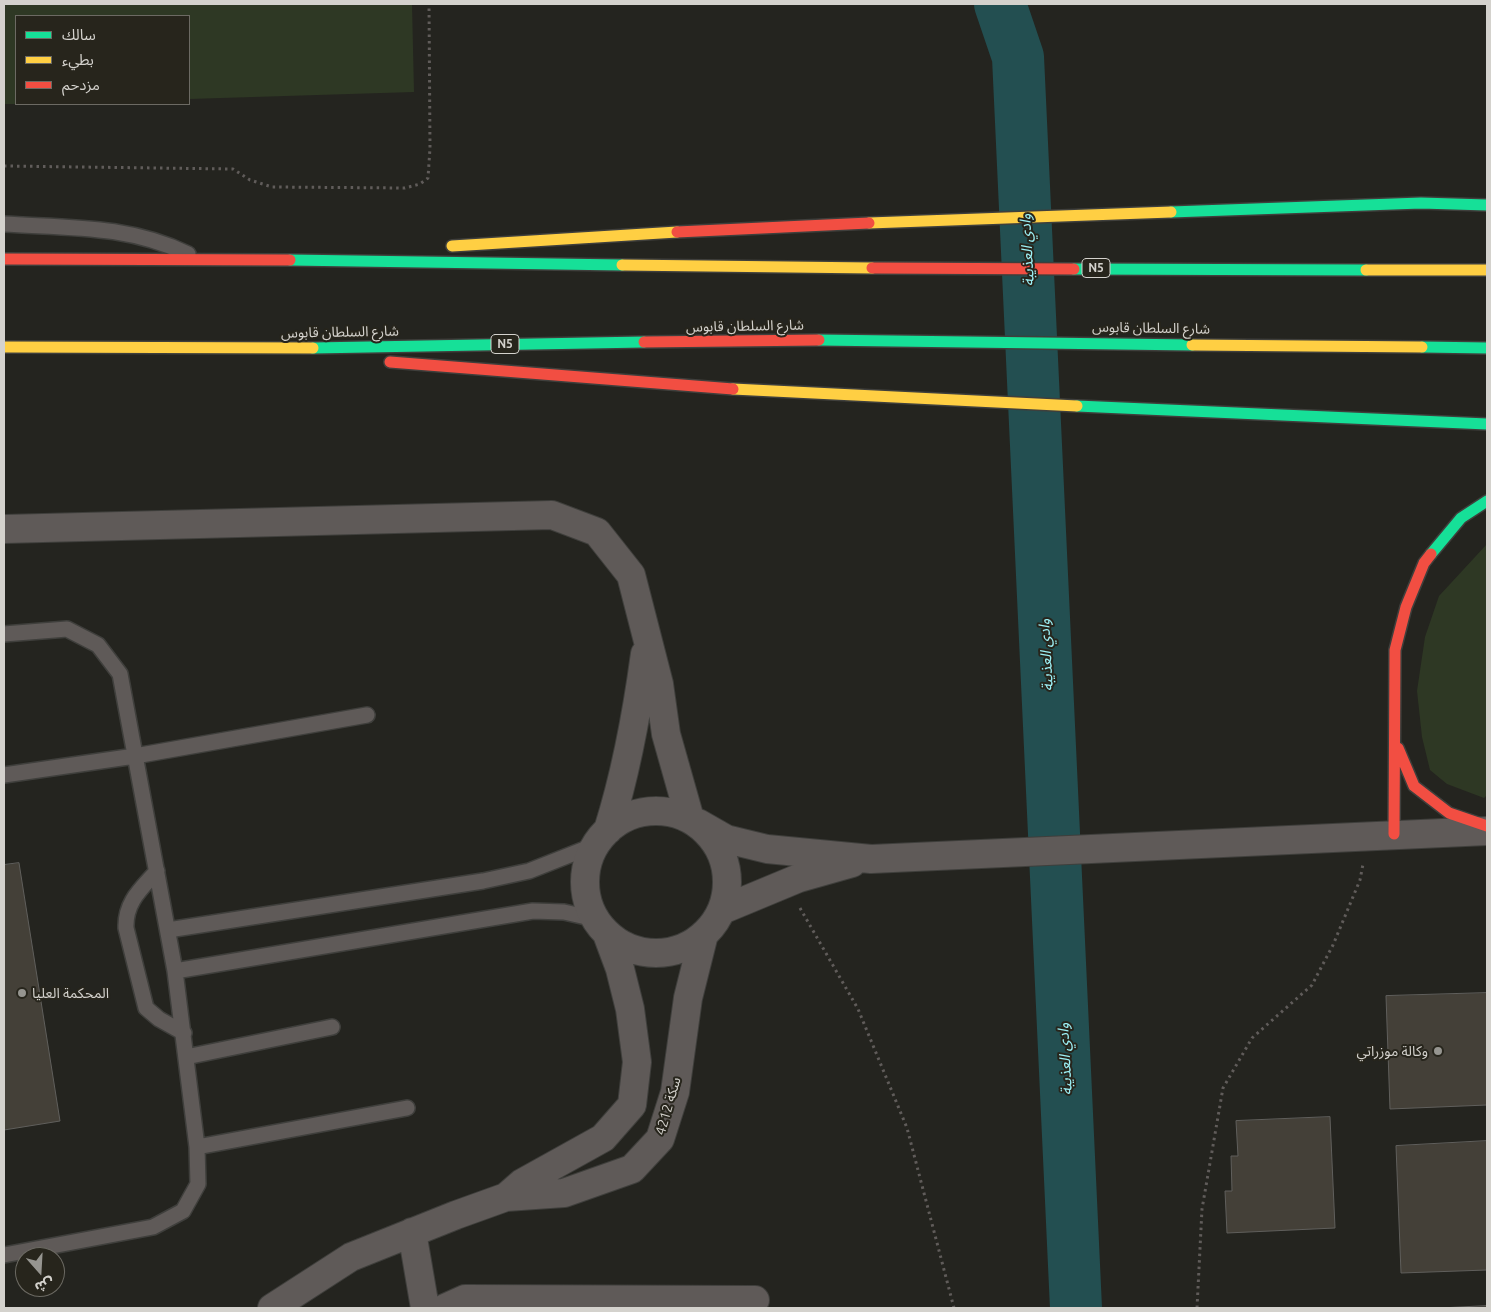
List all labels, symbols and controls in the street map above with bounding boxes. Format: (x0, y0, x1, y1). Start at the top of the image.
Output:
legend (15, 15, 190, 105)
text: سالك (62, 26, 96, 43)
text: بطيء (62, 51, 94, 68)
text: مزدحم (62, 76, 100, 93)
water label: وادي العذيبة (1016, 213, 1038, 287)
road number: N5 (1082, 258, 1110, 278)
street label: شارع السلطان قابوس (686, 317, 804, 335)
street label: شارع السلطان قابوس (1092, 319, 1210, 337)
street label: شارع السلطان قابوس (281, 323, 399, 341)
road number: N5 (491, 334, 519, 354)
water label: وادي العذيبة (1035, 618, 1057, 692)
place label: المحكمة العليا (32, 985, 109, 1001)
marker: المحكمة العليا (16, 987, 28, 999)
water label: وادي العذيبة (1054, 1022, 1076, 1096)
place label: وكالة موزراتي (1357, 1043, 1428, 1059)
marker: وكالة موزراتي (1432, 1045, 1444, 1057)
street label: سكة 4212 (652, 1075, 684, 1137)
north arrow (15, 1247, 65, 1297)
text: ش (33, 1275, 56, 1296)

